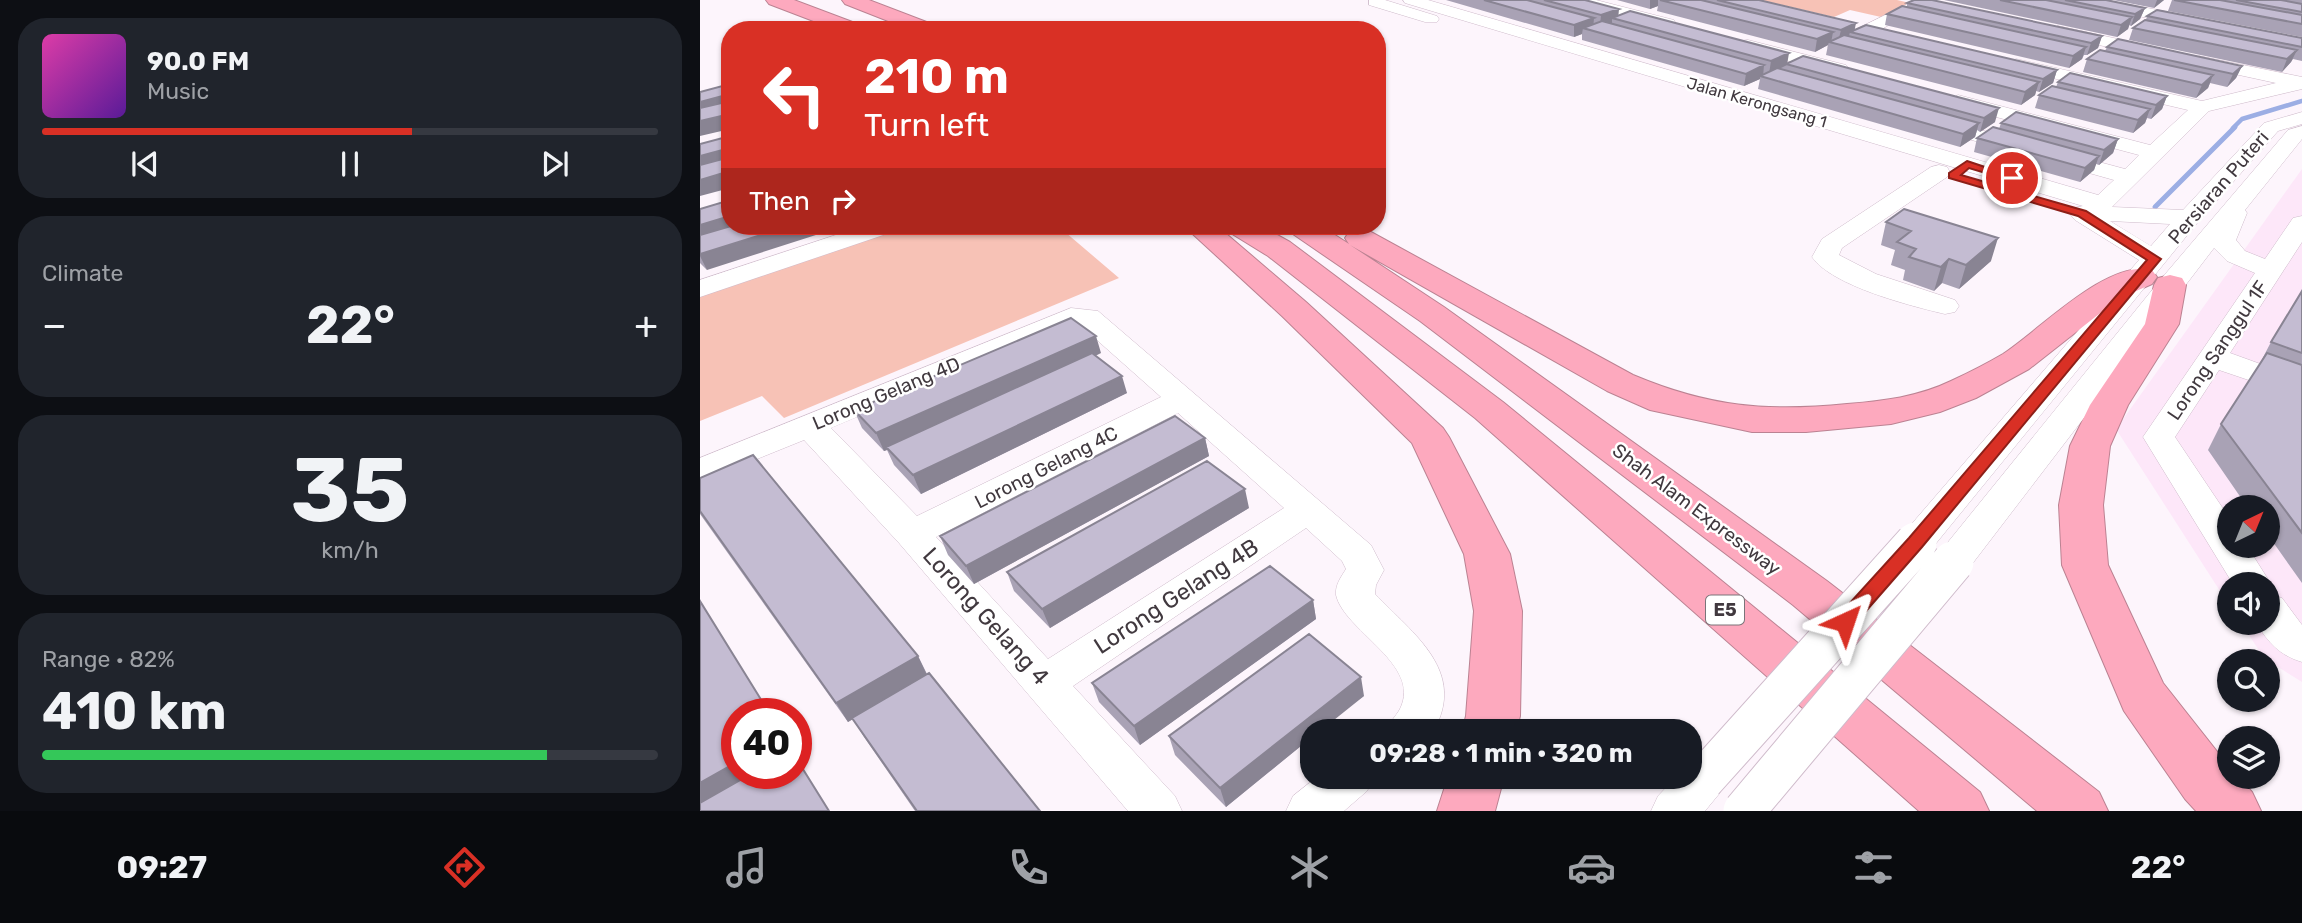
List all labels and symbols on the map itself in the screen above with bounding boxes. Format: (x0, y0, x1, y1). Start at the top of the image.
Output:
street label: Jalan Kerongsang 1 (1685, 73, 1829, 132)
street label: Persiaran Puteri (2163, 126, 2274, 248)
pin (1982, 148, 2042, 208)
street label: Lorong Sanggul 1F (2162, 276, 2273, 424)
street label: Lorong Gelang 4D (809, 352, 963, 435)
street label: Lorong Gelang 4C (971, 421, 1122, 513)
street label: Shah Alam Expressway (1608, 439, 1785, 580)
north arrow (2217, 495, 2280, 558)
street label: Lorong Gelang 4B (1088, 532, 1264, 660)
street label: Lorong Gelang 4 (917, 541, 1055, 691)
position arrow (1808, 585, 1882, 659)
road number: E5 (1706, 596, 1744, 624)
speed limit sign: 40 (721, 698, 812, 789)

